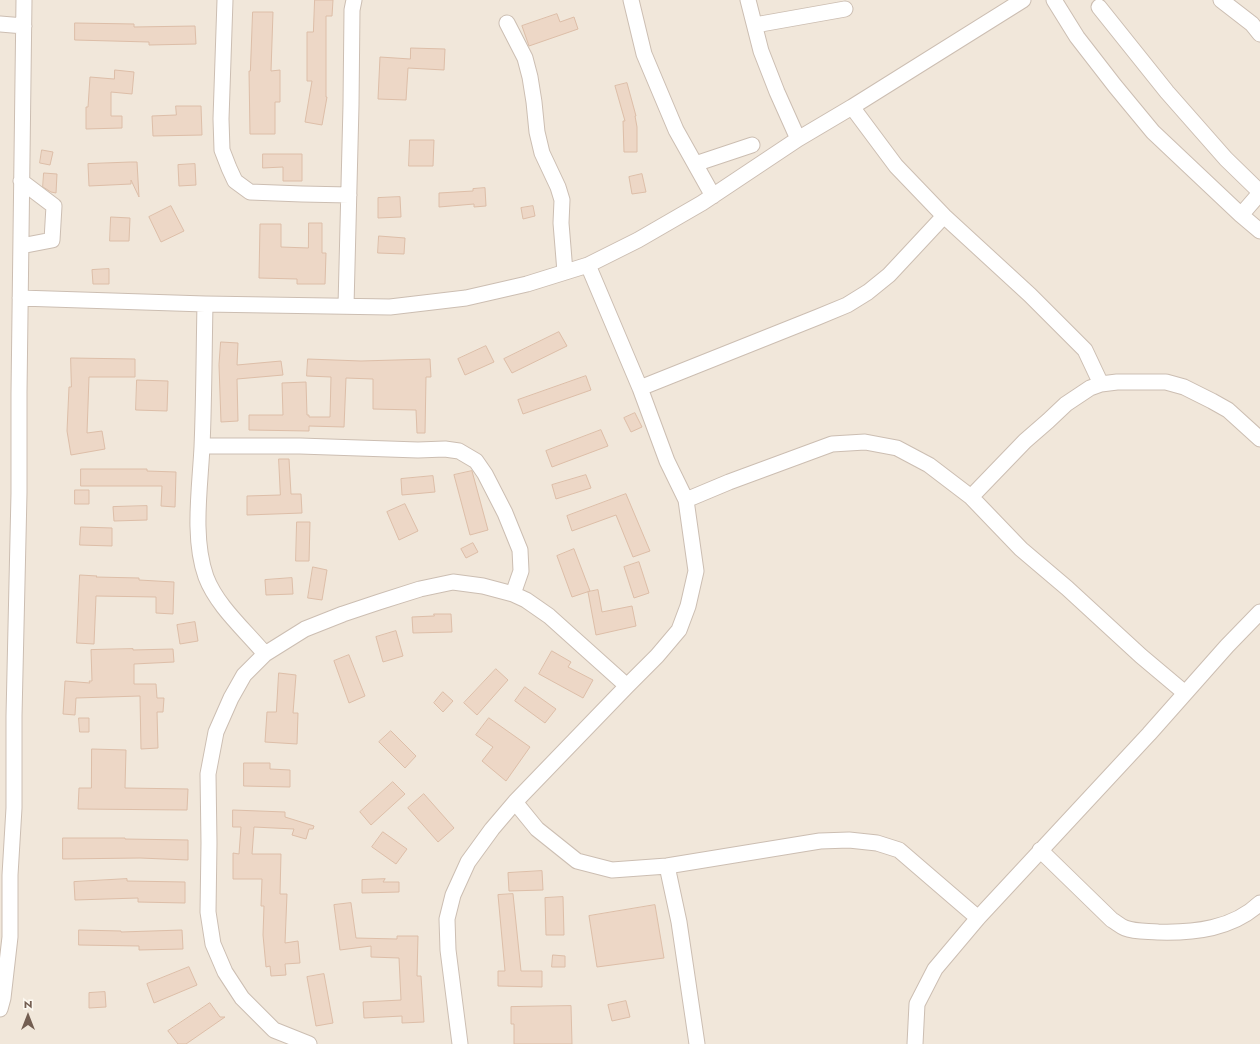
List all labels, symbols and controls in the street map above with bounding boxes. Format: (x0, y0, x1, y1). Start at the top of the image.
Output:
north arrow (8, 996, 48, 1036)
text: N (24, 996, 32, 1012)

